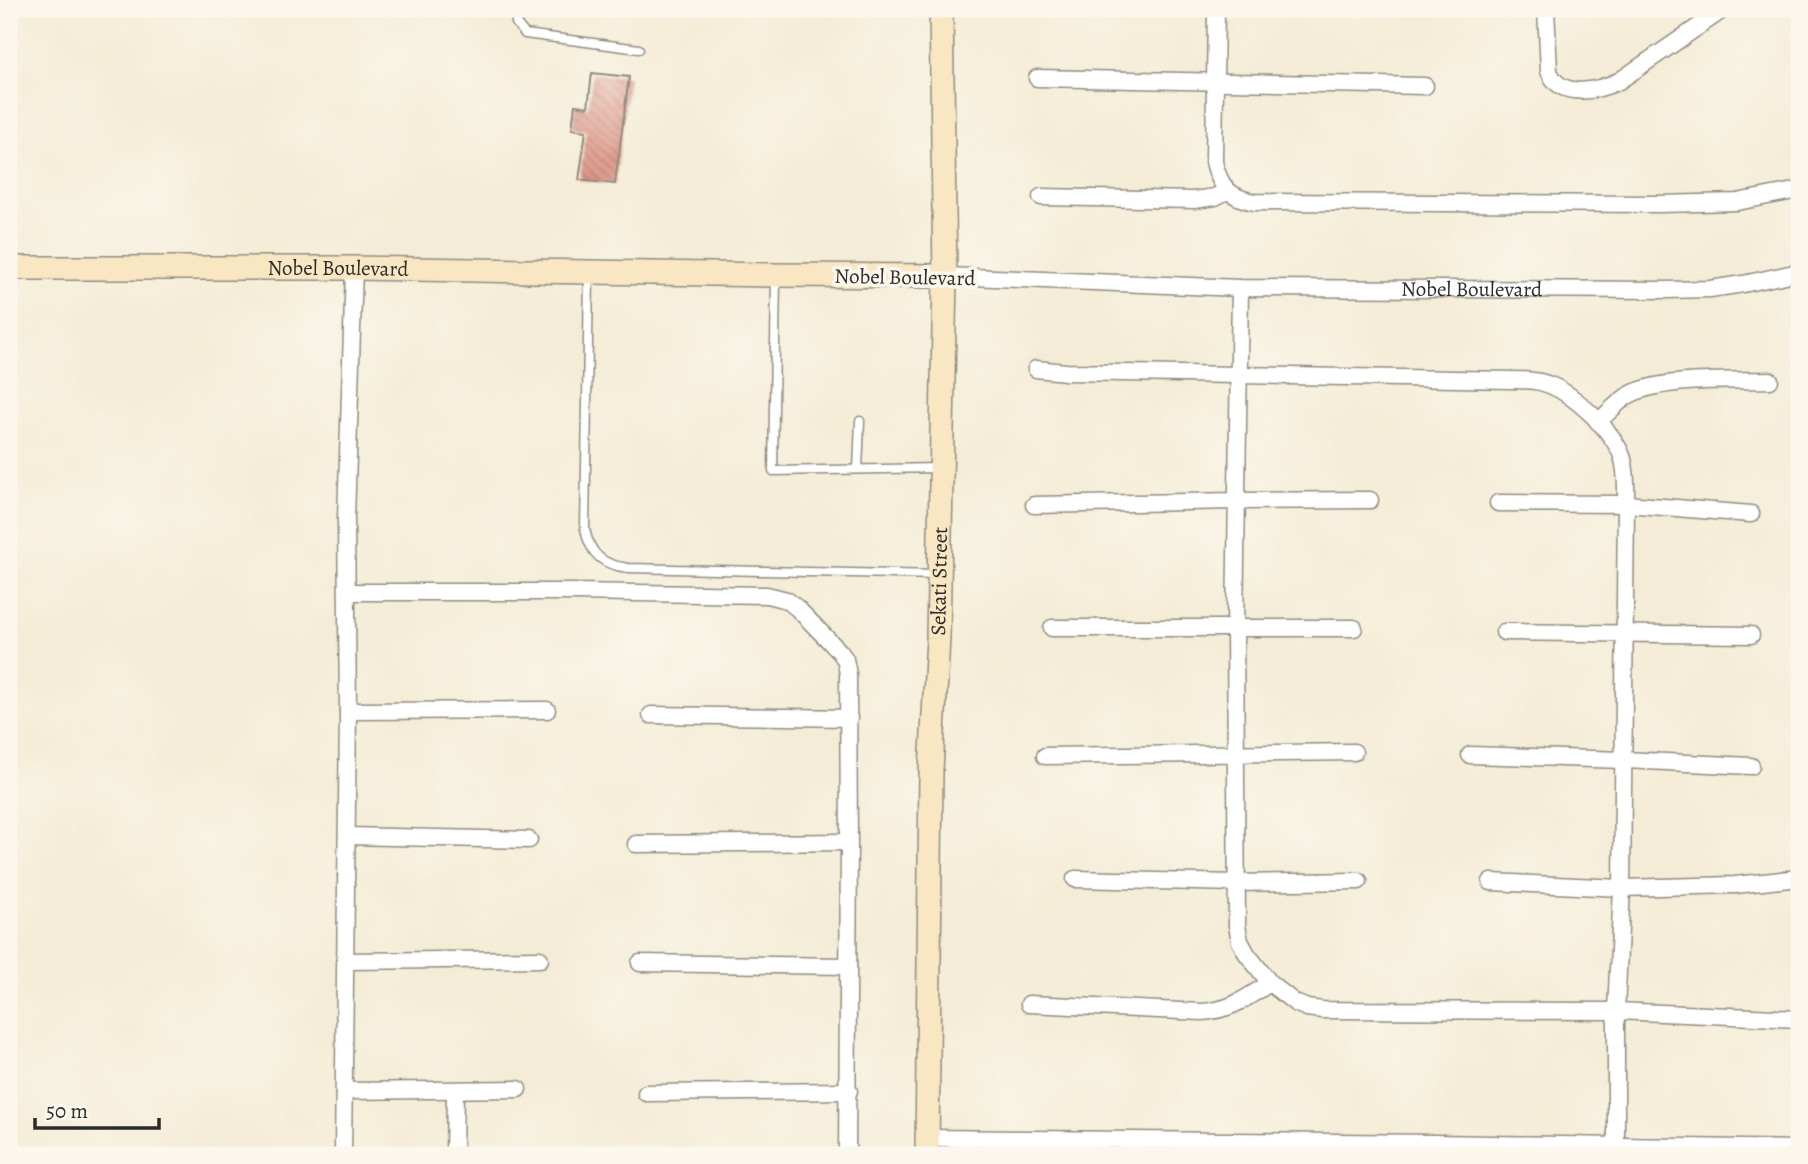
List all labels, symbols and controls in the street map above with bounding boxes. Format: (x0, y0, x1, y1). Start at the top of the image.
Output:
street label: Nobel Boulevard (267, 254, 410, 283)
street label: Nobel Boulevard (834, 262, 976, 292)
street label: Nobel Boulevard (1401, 275, 1543, 303)
street label: Sekati Street (924, 527, 954, 636)
scale bar (35, 1087, 159, 1131)
text: 50 m (46, 1097, 88, 1125)

